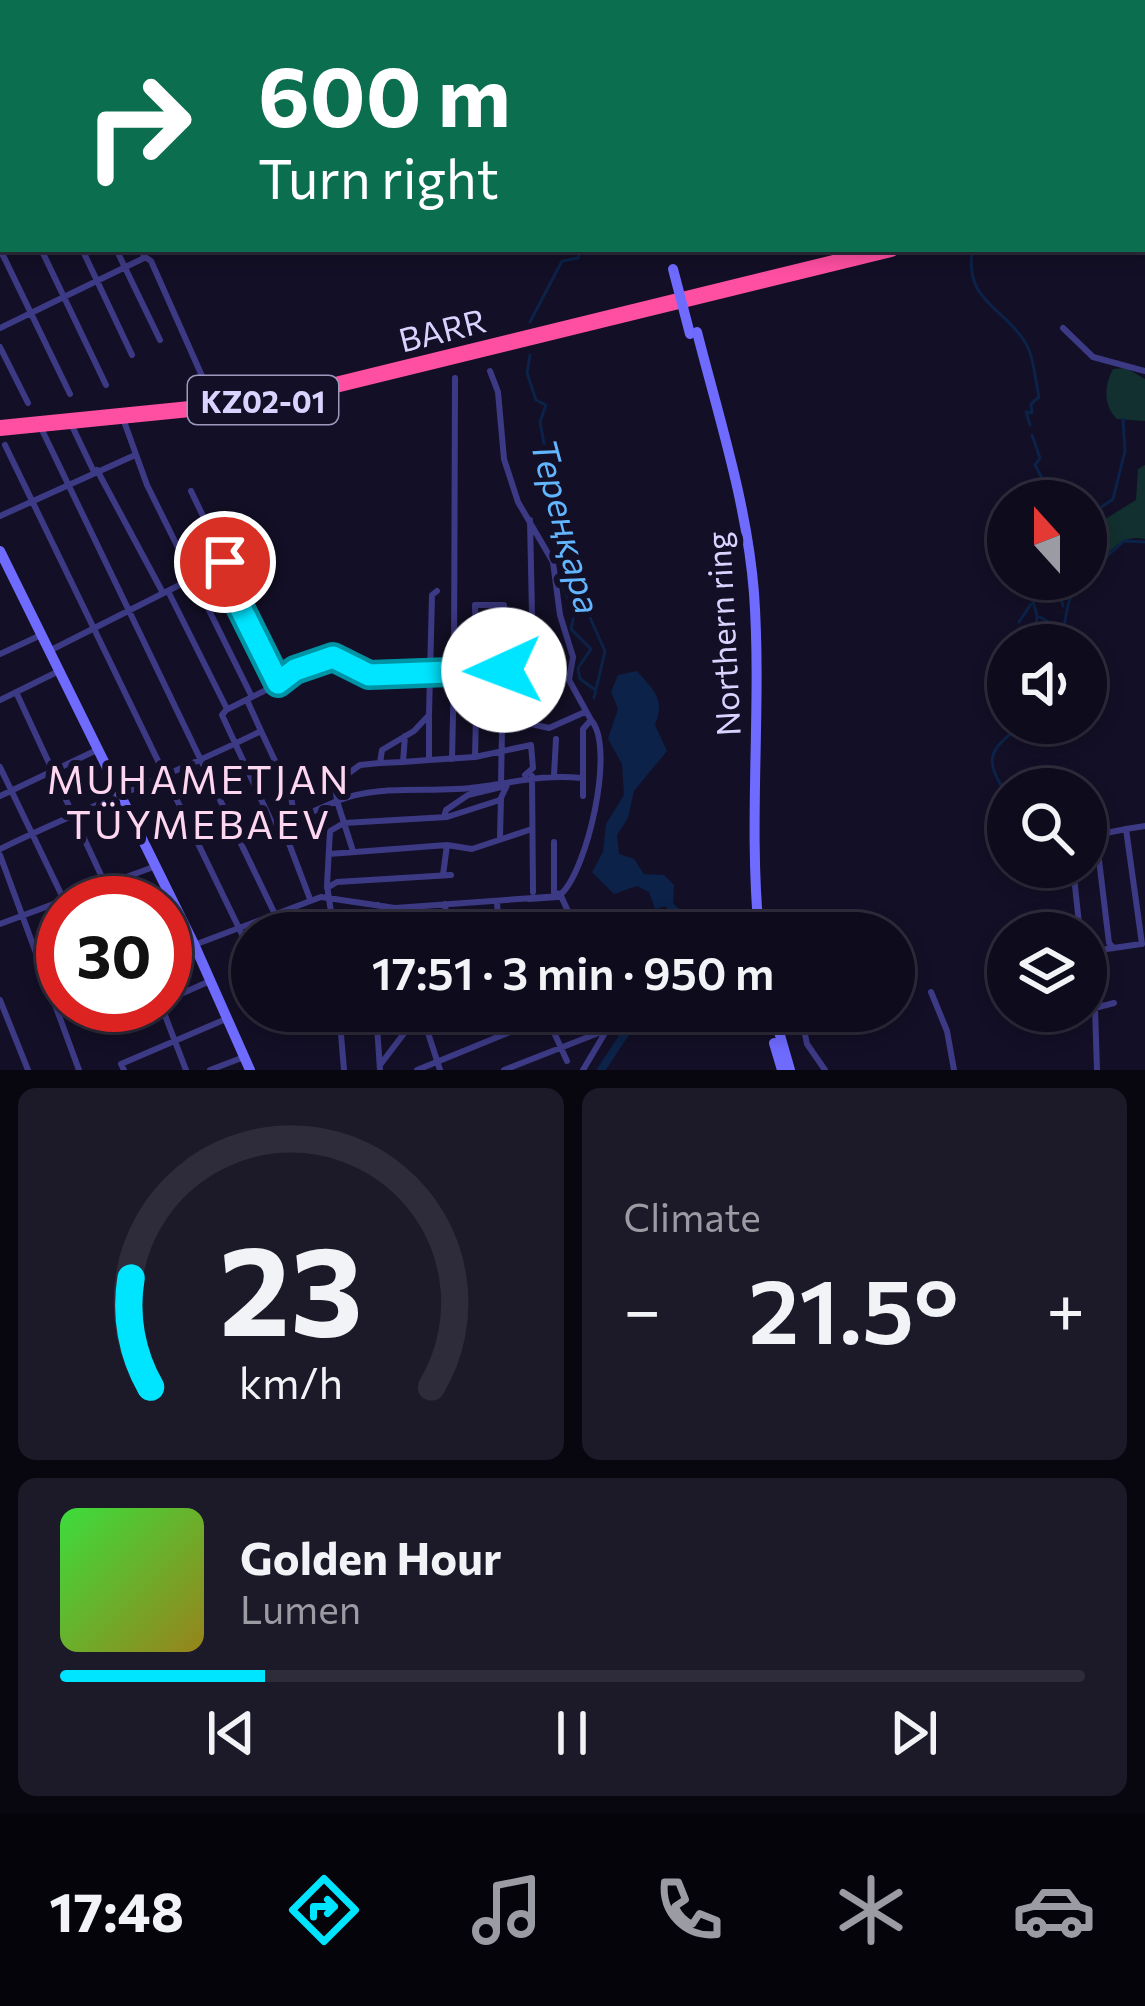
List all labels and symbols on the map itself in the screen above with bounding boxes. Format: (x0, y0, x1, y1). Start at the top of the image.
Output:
street label: BARR (394, 298, 490, 360)
road number: KZ02-01 (188, 376, 338, 424)
water label: Тереңқара (524, 434, 612, 618)
north arrow (987, 480, 1107, 600)
pin (174, 511, 276, 613)
street label: Northern ring (696, 531, 748, 737)
position arrow (441, 607, 567, 733)
district label: MUHAMETJAN TÜYMEBAEV (47, 754, 351, 847)
speed limit sign: 30 (36, 876, 192, 1032)

